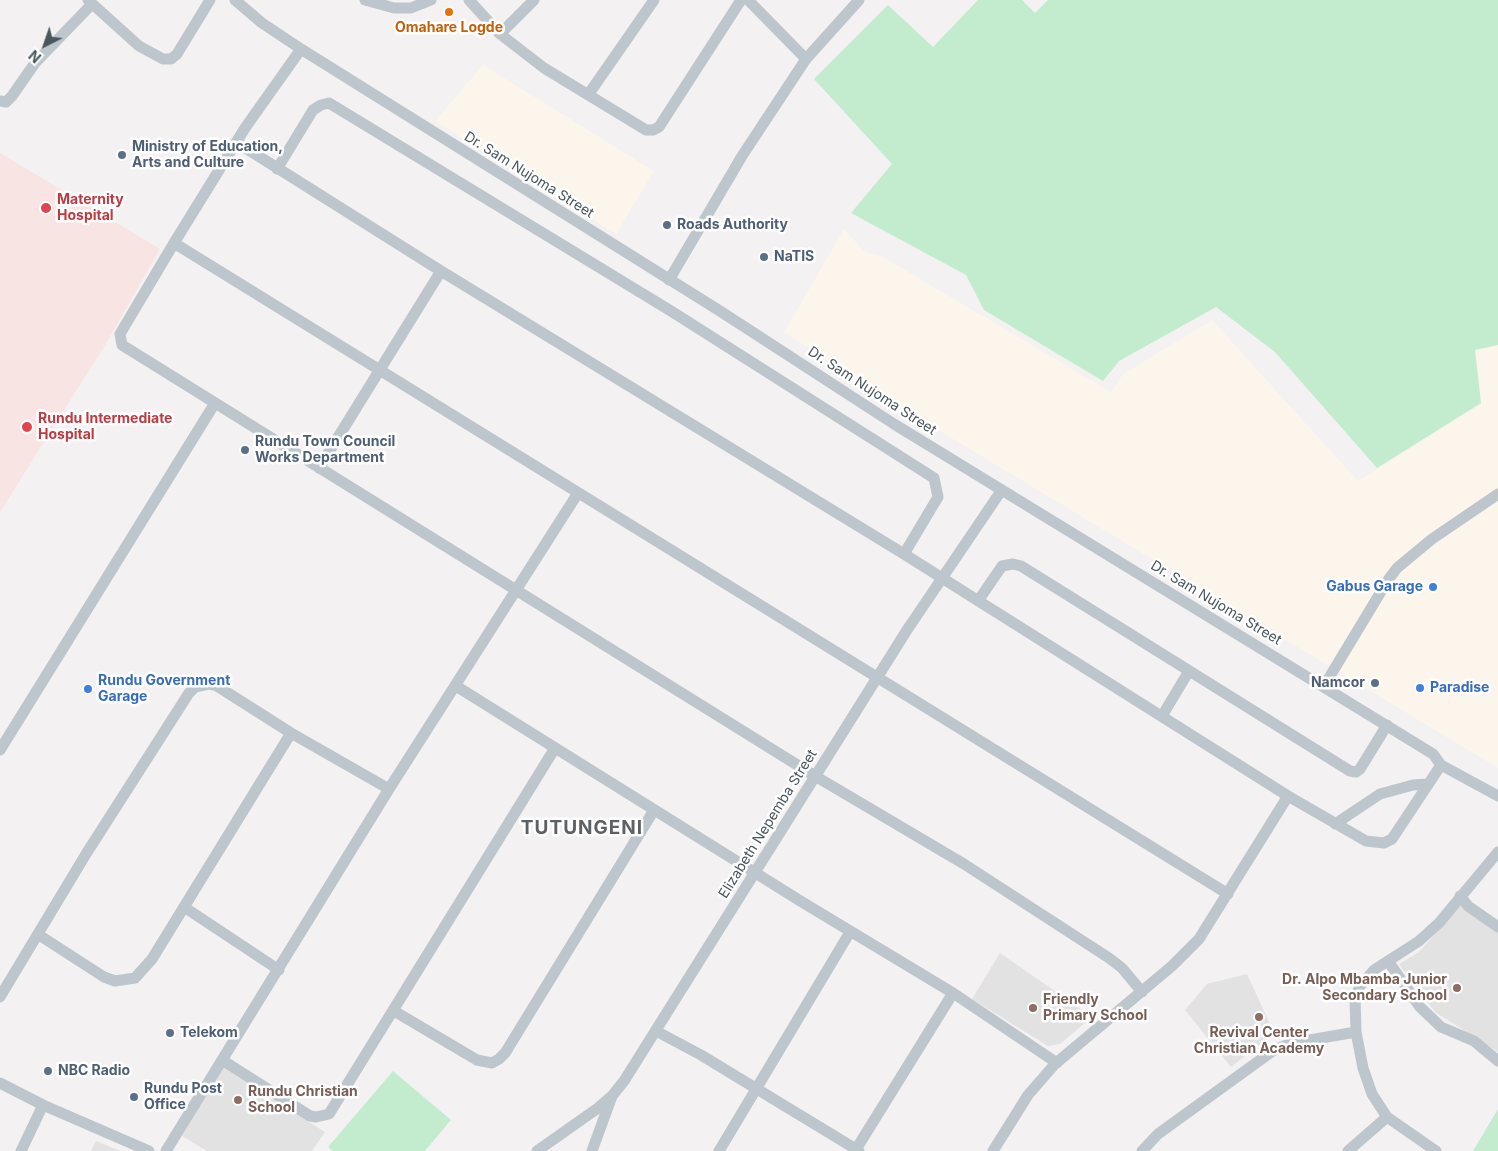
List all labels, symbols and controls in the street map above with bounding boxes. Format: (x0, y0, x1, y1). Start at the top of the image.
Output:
marker: Omahare Logde (443, 6, 455, 18)
north arrow (20, 20, 70, 70)
place label: Omahare Logde (395, 20, 503, 36)
text: N (25, 47, 44, 67)
street label: Dr. Sam Nujoma Street (461, 128, 597, 222)
place label: Ministry of Education, Arts and Culture (132, 139, 283, 172)
marker: Ministry of Education, Arts and Culture (116, 149, 128, 161)
place label: Maternity Hospital (57, 192, 124, 224)
marker: Maternity Hospital (39, 201, 53, 215)
place label: Roads Authority (677, 217, 788, 233)
marker: Roads Authority (661, 219, 673, 231)
place label: NaTIS (774, 249, 814, 265)
marker: NaTIS (758, 251, 770, 263)
street label: Dr. Sam Nujoma Street (805, 343, 939, 439)
place label: Rundu Intermediate Hospital (38, 411, 172, 444)
marker: Rundu Intermediate Hospital (20, 420, 34, 434)
place label: Rundu Town Council Works Department (255, 434, 395, 467)
marker: Rundu Town Council Works Department (239, 444, 251, 456)
street label: Dr. Sam Nujoma Street (1148, 557, 1284, 649)
place label: Gabus Garage (1326, 579, 1423, 595)
marker: Gabus Garage (1427, 581, 1439, 593)
place label: Rundu Government Garage (98, 673, 230, 706)
place label: Namcor (1311, 675, 1365, 691)
marker: Namcor (1369, 677, 1381, 689)
place label: Paradise (1430, 680, 1489, 696)
marker: Paradise (1414, 682, 1426, 694)
marker: Rundu Government Garage (82, 683, 94, 695)
street label: Elizabeth Nepemba Street (715, 747, 821, 901)
district label: TUTUNGENI (520, 817, 644, 839)
place label: Dr. Alpo Mbamba Junior Secondary School (1282, 972, 1447, 1004)
marker: Dr. Alpo Mbamba Junior Secondary School (1451, 982, 1463, 994)
place label: Friendly Primary School (1043, 992, 1147, 1024)
marker: Friendly Primary School (1027, 1002, 1039, 1014)
marker: Revival Center Christian Academy (1253, 1011, 1265, 1023)
place label: Telekom (180, 1025, 238, 1041)
place label: Revival Center Christian Academy (1194, 1025, 1324, 1058)
marker: Telekom (164, 1027, 176, 1039)
place label: NBC Radio (58, 1063, 130, 1079)
marker: NBC Radio (42, 1065, 54, 1077)
place label: Rundu Post Office (144, 1081, 222, 1114)
place label: Rundu Christian School (248, 1084, 358, 1116)
marker: Rundu Post Office (128, 1091, 140, 1103)
marker: Rundu Christian School (232, 1094, 244, 1106)

